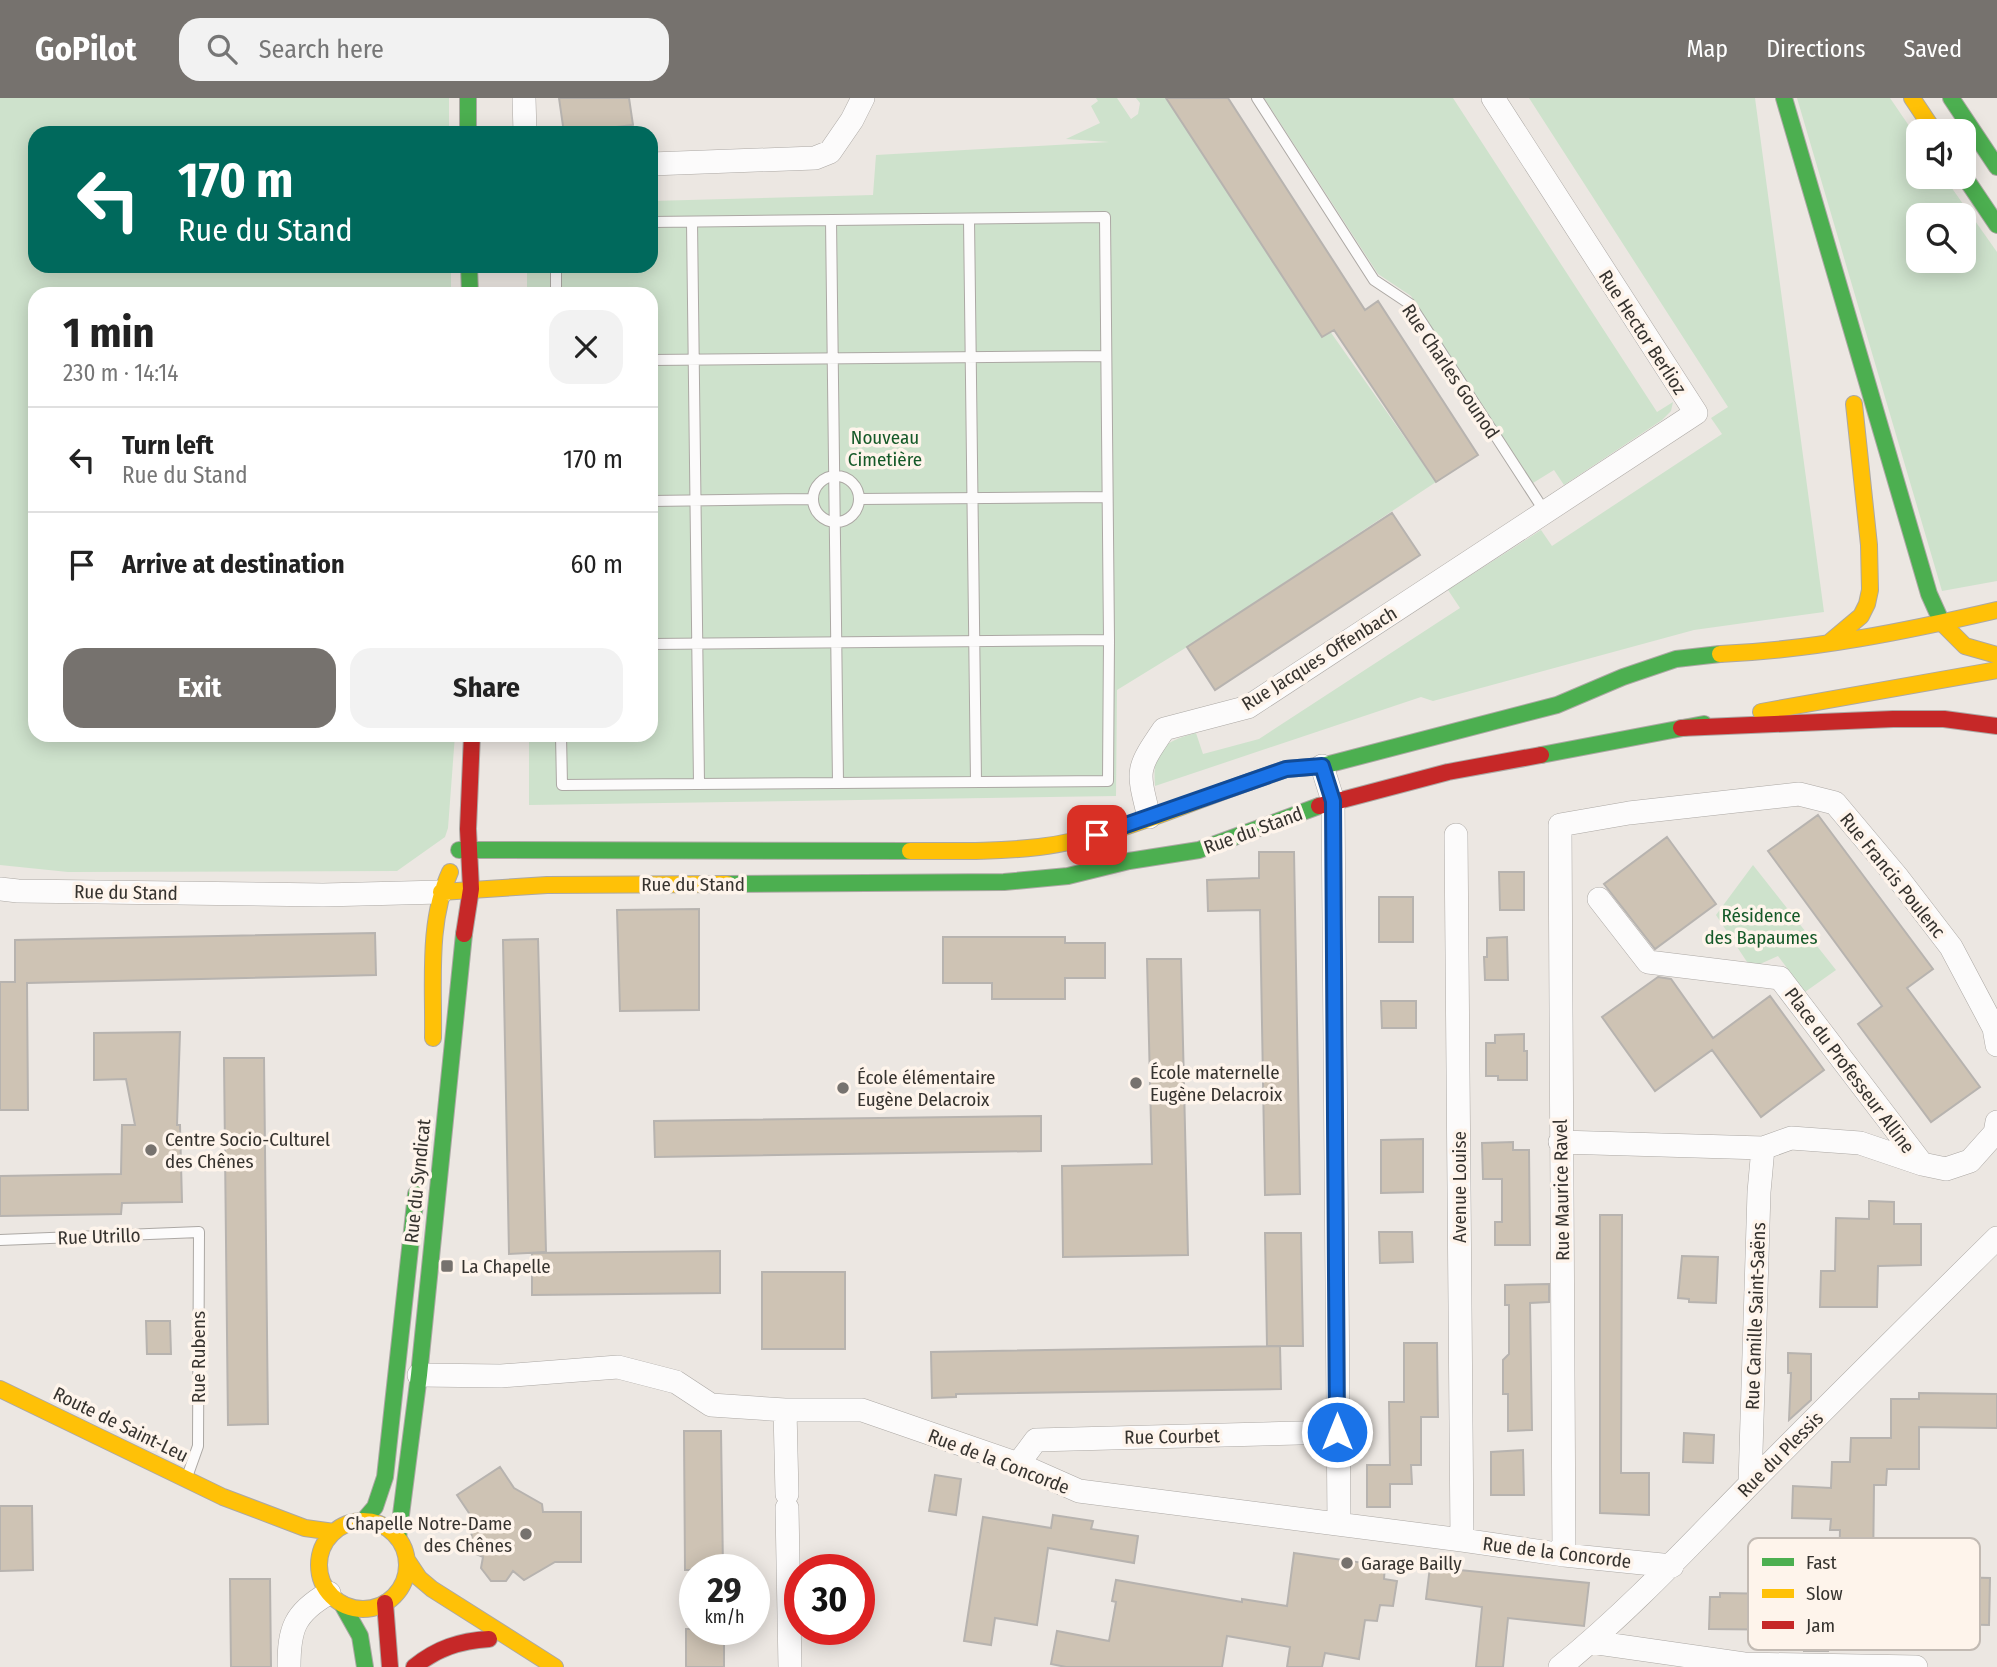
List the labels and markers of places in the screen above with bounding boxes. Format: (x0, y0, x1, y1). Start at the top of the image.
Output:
pin (1067, 805, 1127, 865)
place label: École maternelle Eugène Delacroix (1150, 1061, 1283, 1106)
place label: École élémentaire Eugène Delacroix (857, 1066, 995, 1111)
marker: École maternelle Eugène Delacroix (1128, 1075, 1144, 1091)
marker: École élémentaire Eugène Delacroix (835, 1080, 851, 1096)
place label: Centre Socio-Culturel des Chênes (165, 1128, 330, 1173)
marker: Centre Socio-Culturel des Chênes (143, 1142, 159, 1158)
place label: La Chapelle (461, 1255, 551, 1278)
marker: La Chapelle (439, 1258, 455, 1274)
place label: Chapelle Notre-Dame des Chênes (346, 1512, 512, 1557)
marker: Chapelle Notre-Dame des Chênes (518, 1526, 534, 1542)
place label: Garage Bailly (1361, 1552, 1462, 1575)
marker: Garage Bailly (1339, 1555, 1355, 1571)

